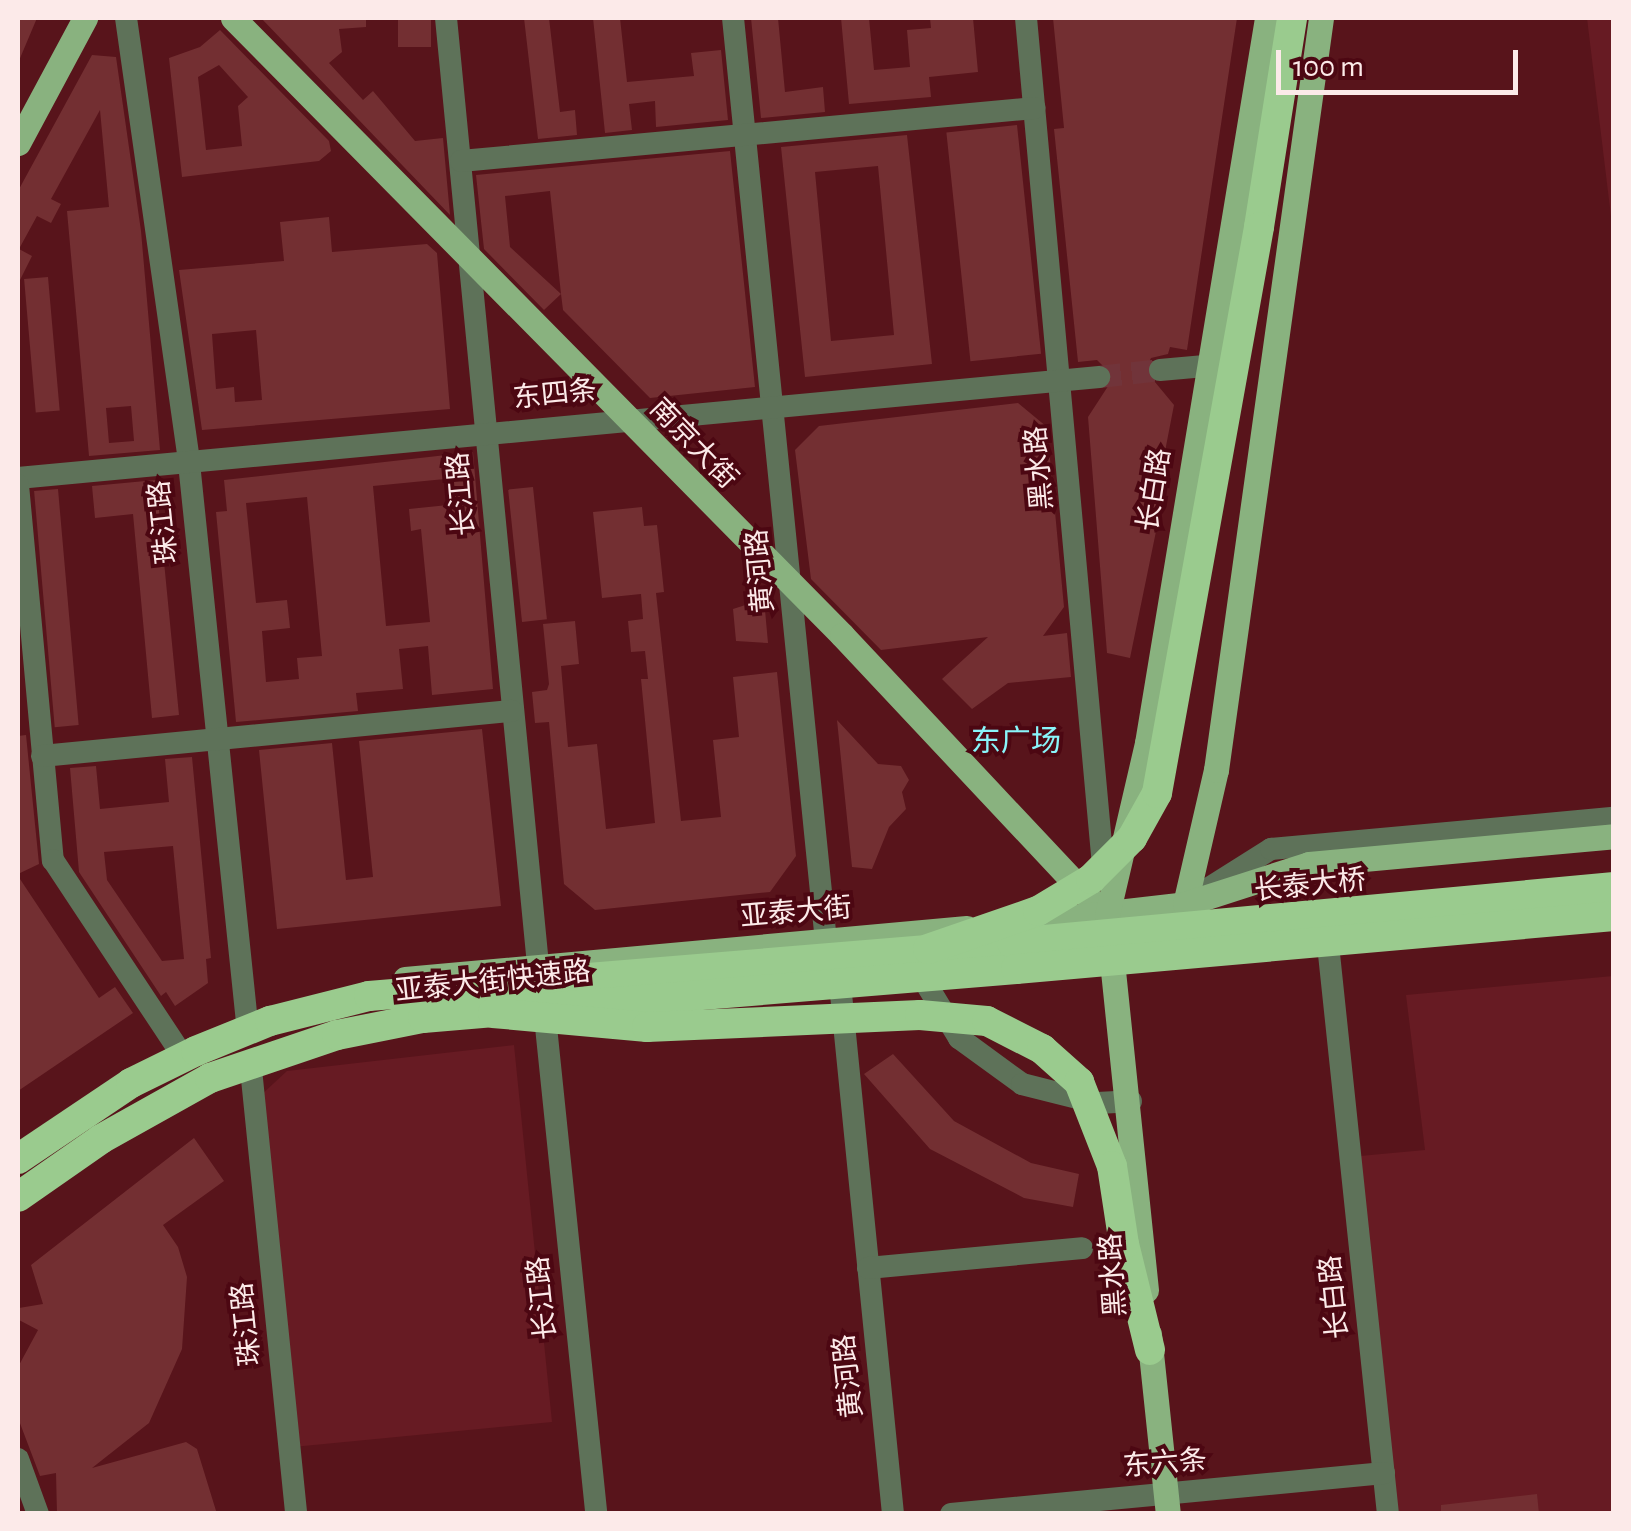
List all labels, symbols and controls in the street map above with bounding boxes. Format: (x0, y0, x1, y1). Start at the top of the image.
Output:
scale bar (1281, 30, 1524, 92)
text: 100 m (1293, 52, 1364, 82)
street label: 东四条 (511, 374, 599, 416)
street label: 南京大街 (642, 392, 744, 496)
street label: 黑水路 (1020, 425, 1060, 511)
street label: 长白路 (1132, 446, 1178, 534)
street label: 长江路 (442, 451, 482, 537)
street label: 珠江路 (143, 478, 185, 566)
street label: 黄河路 (741, 528, 781, 614)
district label: 东广场 (971, 724, 1061, 760)
street label: 长泰大桥 (1253, 863, 1367, 909)
street label: 亚泰大街 (739, 891, 853, 935)
street label: 亚泰大街快速路 (394, 955, 592, 1009)
street label: 黑水路 (1094, 1232, 1134, 1318)
street label: 长白路 (1314, 1253, 1356, 1341)
street label: 长江路 (522, 1254, 564, 1342)
street label: 珠江路 (226, 1280, 268, 1368)
street label: 黄河路 (828, 1332, 870, 1420)
street label: 东六条 (1122, 1444, 1208, 1484)

